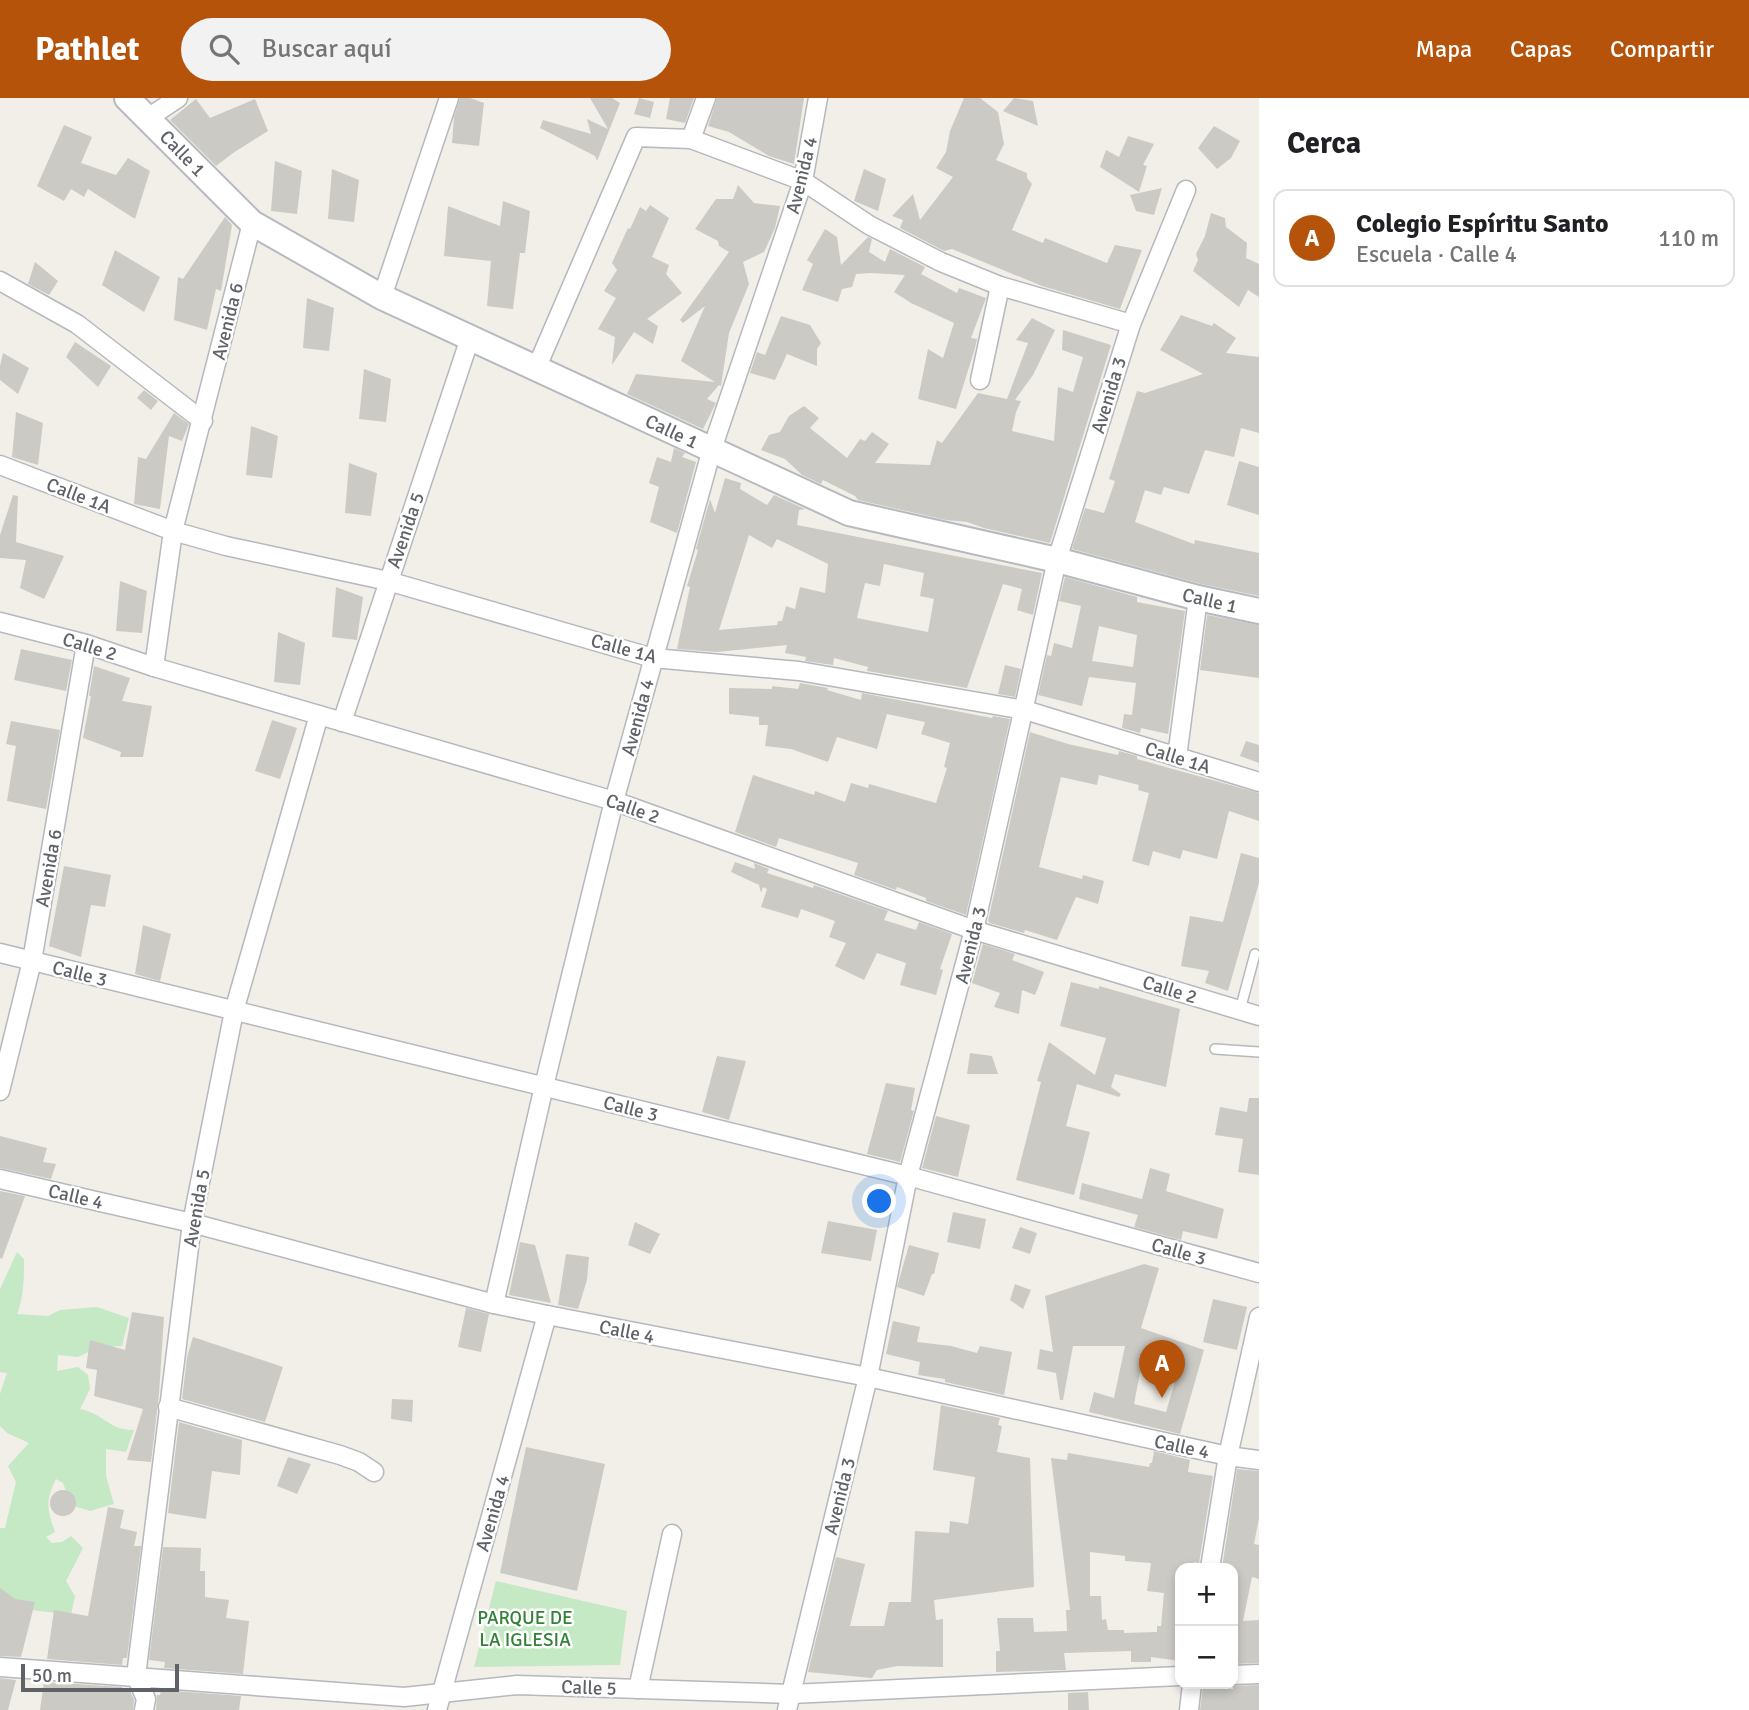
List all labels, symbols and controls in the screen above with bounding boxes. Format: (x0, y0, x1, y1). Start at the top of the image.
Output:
search box (181, 18, 671, 81)
text: Pathlet (35, 29, 139, 70)
icon: search (205, 30, 243, 68)
text: Buscar aquí (261, 33, 392, 65)
text: Mapa (1416, 34, 1472, 64)
text: Capas (1510, 34, 1572, 64)
text: Compartir (1610, 34, 1714, 64)
street label: Calle 1 (154, 125, 210, 182)
text: Cerca (1287, 125, 1361, 162)
street label: Avenida 4 (781, 134, 823, 216)
text: Colegio Espíritu Santo (1356, 208, 1609, 240)
text: A (1305, 224, 1319, 253)
text: 110 m (1658, 224, 1719, 253)
text: Escuela · Calle 4 (1356, 240, 1517, 269)
street label: Avenida 6 (207, 280, 249, 362)
street label: Avenida 3 (1086, 354, 1132, 437)
street label: Calle 1 (641, 409, 702, 455)
street label: Calle 1A (43, 473, 115, 519)
street label: Avenida 5 (382, 489, 430, 572)
street label: Calle 1 (1180, 583, 1240, 619)
street label: Calle 2 (60, 627, 120, 667)
street label: Calle 1A (588, 629, 660, 669)
street label: Avenida 4 (616, 676, 660, 758)
street label: Calle 1A (1142, 737, 1214, 779)
street label: Calle 2 (602, 789, 663, 829)
street label: Avenida 6 (30, 827, 68, 909)
street label: Avenida 3 (950, 904, 992, 986)
street label: Calle 3 (50, 956, 110, 992)
street label: Calle 2 (1140, 970, 1200, 1010)
street label: Calle 3 (601, 1091, 661, 1127)
street label: Avenida 5 (178, 1167, 216, 1249)
street label: Calle 4 (46, 1179, 106, 1215)
your location (862, 1184, 896, 1218)
street label: Calle 3 (1149, 1233, 1209, 1271)
street label: Calle 4 (597, 1315, 656, 1349)
pin: A (1139, 1340, 1185, 1398)
street label: Calle 4 (1152, 1429, 1212, 1465)
street label: Avenida 3 (819, 1455, 861, 1537)
street label: Avenida 4 (471, 1472, 515, 1554)
map controls (1175, 1563, 1238, 1689)
button: + (1175, 1563, 1238, 1626)
park label: PARQUE DE LA IGLESIA (477, 1606, 573, 1652)
button: − (1175, 1626, 1238, 1689)
scale bar (21, 1661, 178, 1693)
text: 50 m (32, 1664, 72, 1688)
street label: Calle 5 (561, 1675, 617, 1701)

